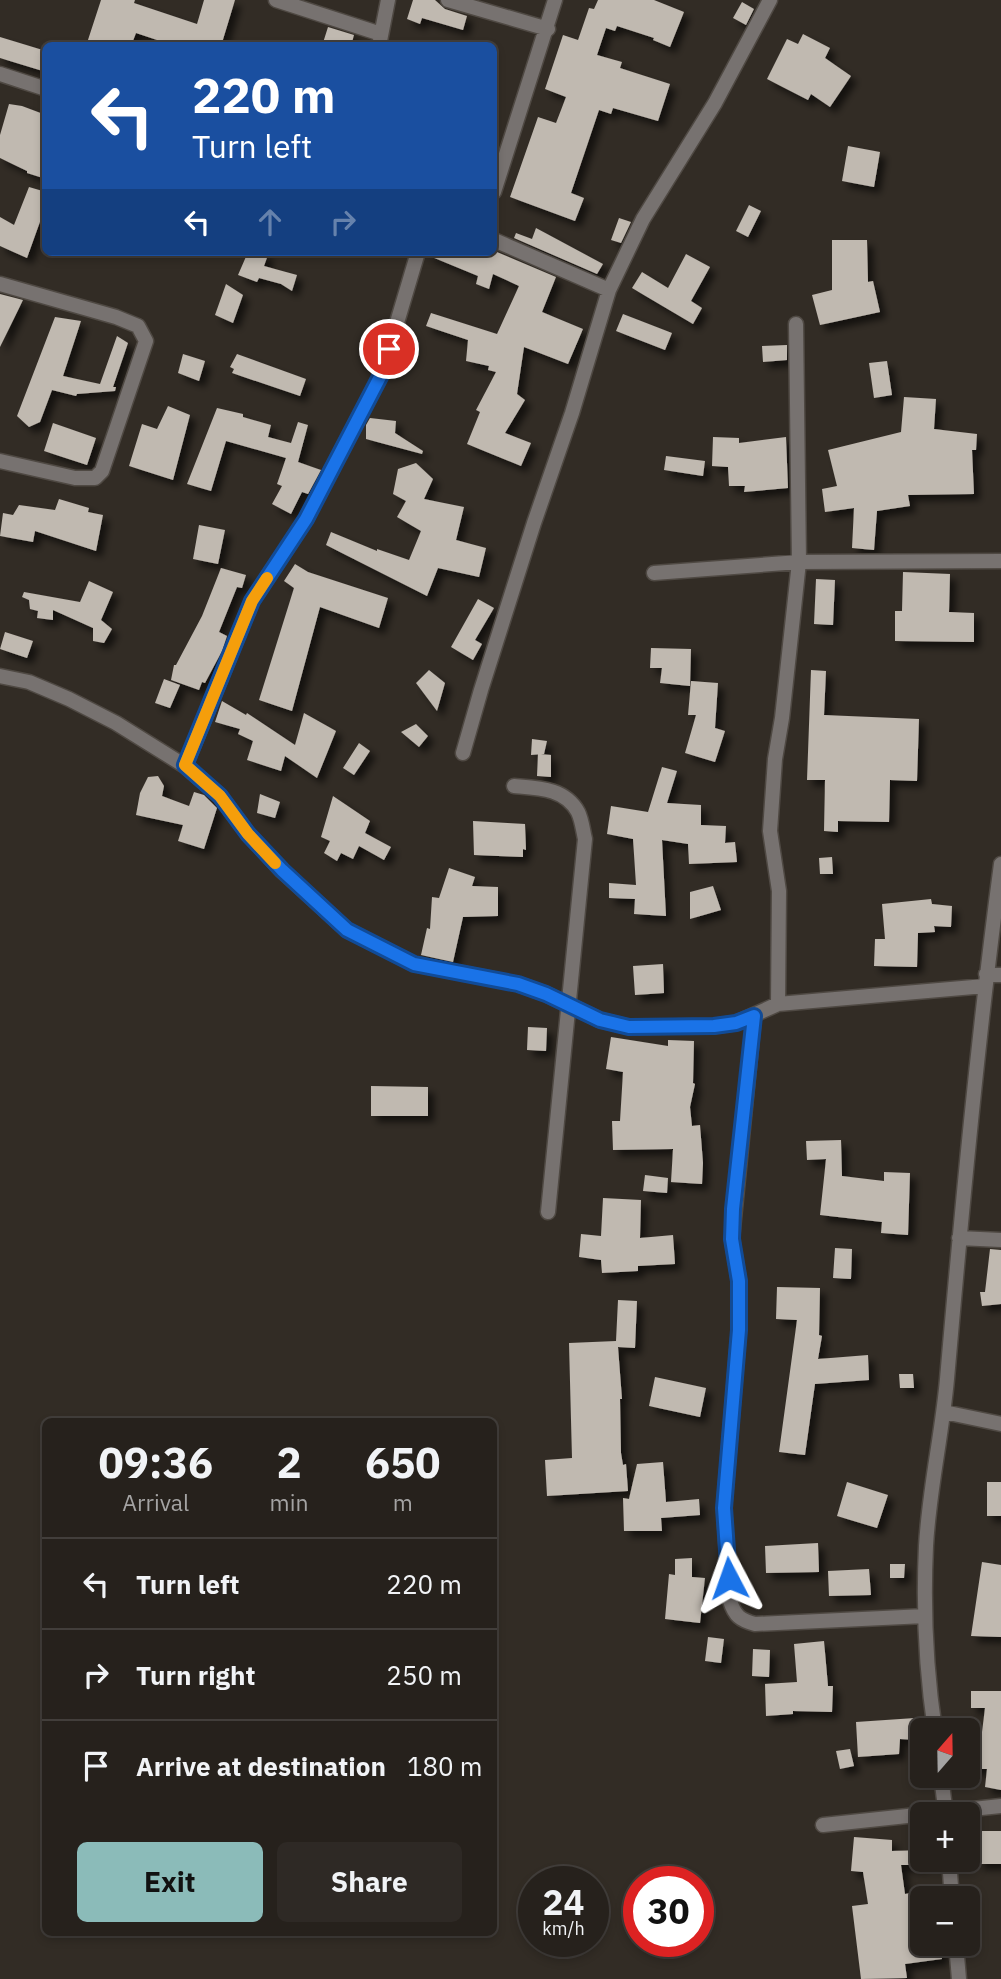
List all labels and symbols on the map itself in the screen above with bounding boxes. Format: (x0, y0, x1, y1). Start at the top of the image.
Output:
pin (359, 319, 419, 379)
position arrow (692, 1541, 766, 1615)
north arrow (910, 1718, 980, 1788)
speed limit sign: 30 (623, 1866, 714, 1957)

